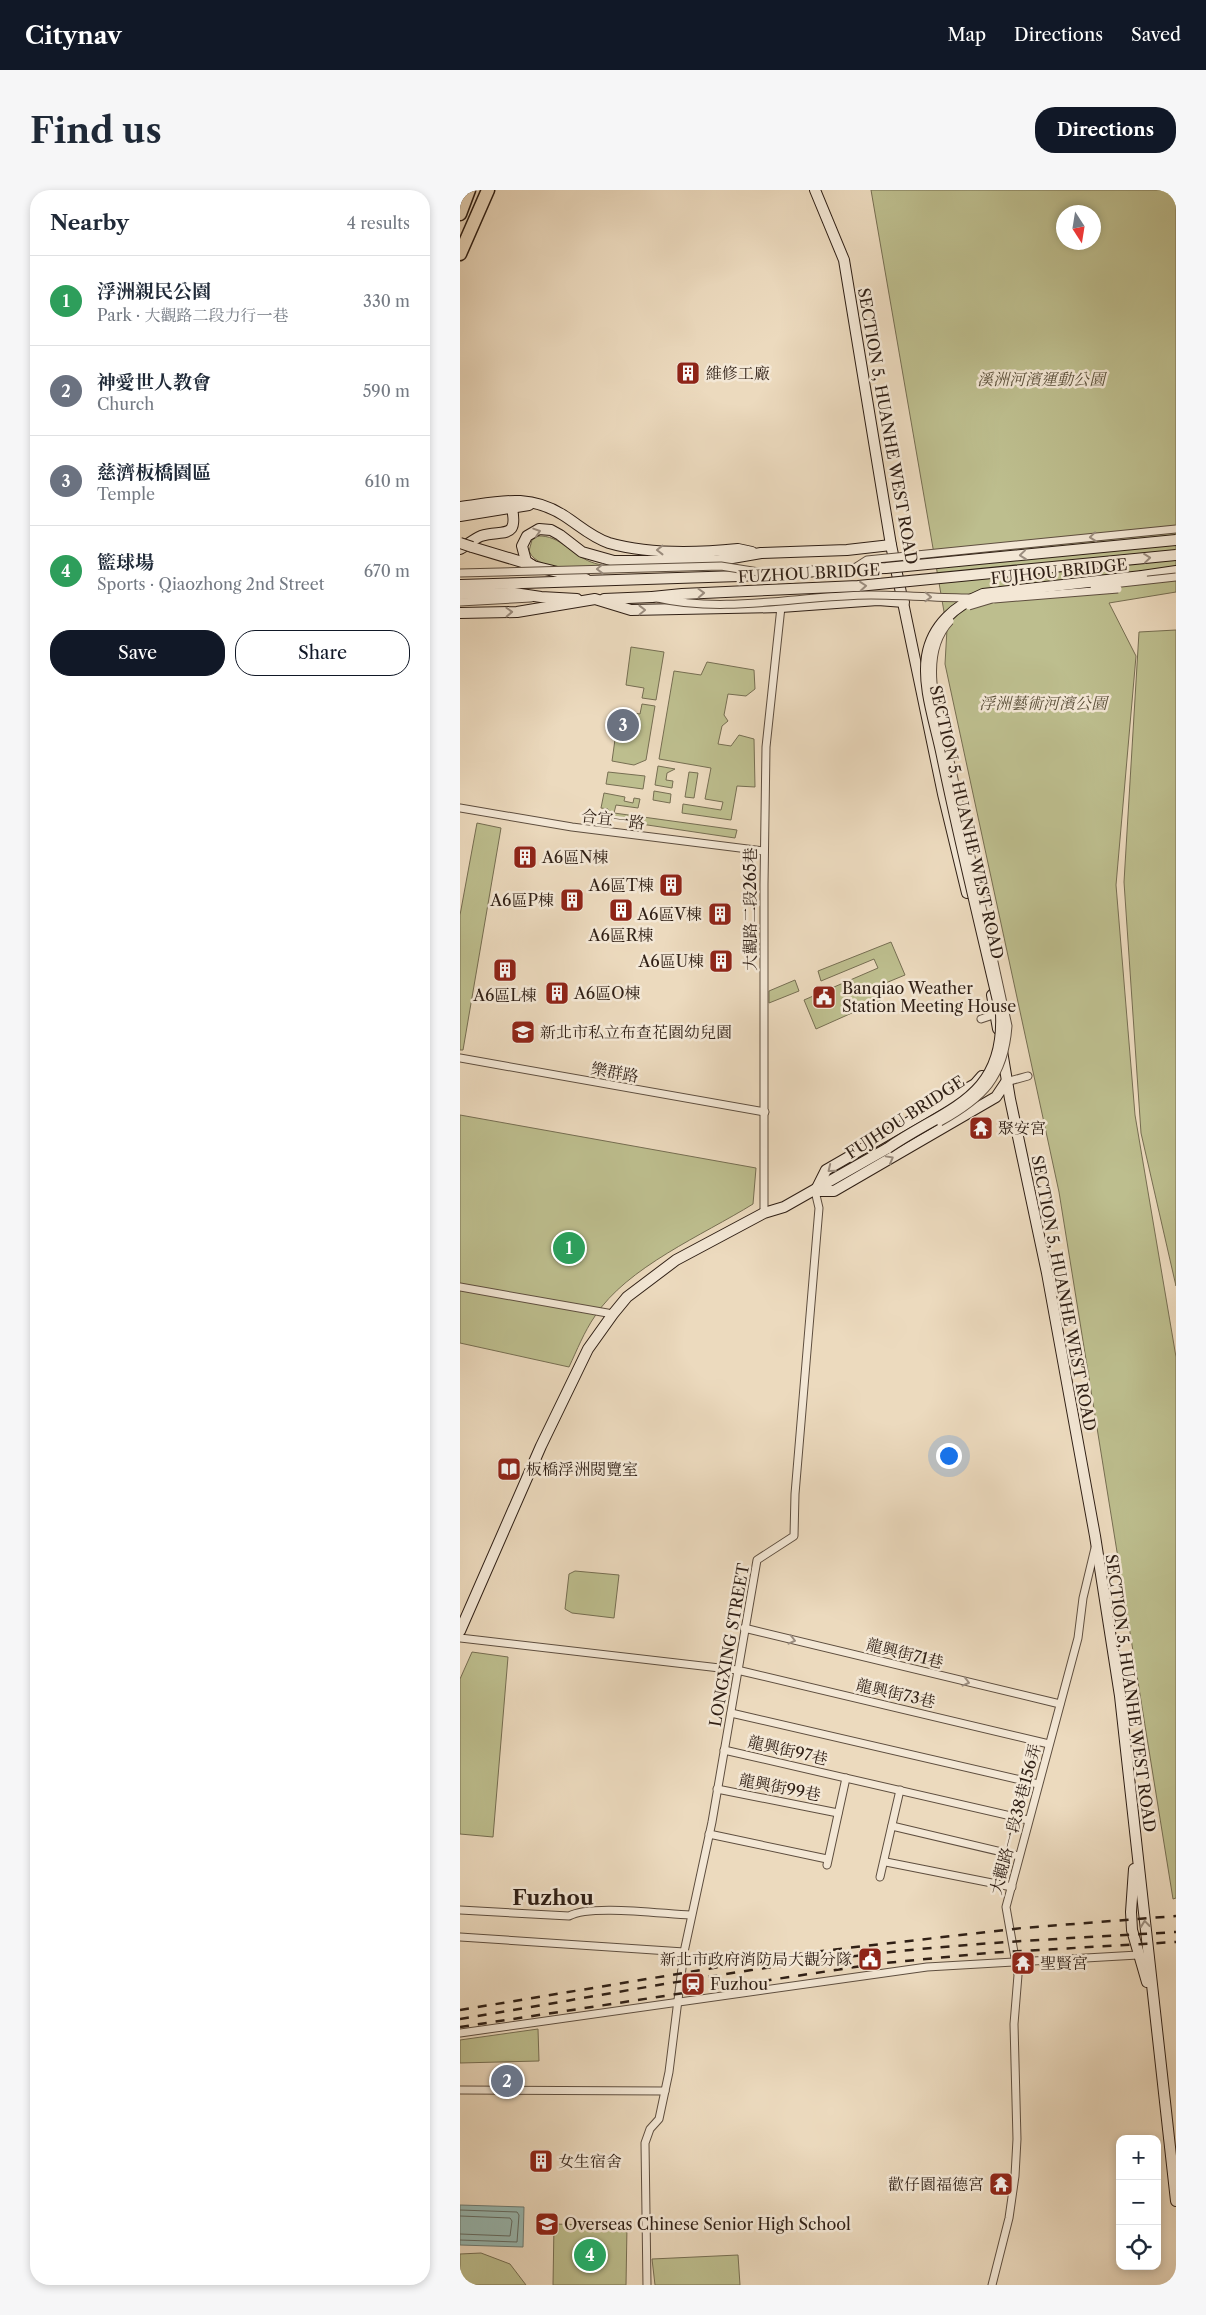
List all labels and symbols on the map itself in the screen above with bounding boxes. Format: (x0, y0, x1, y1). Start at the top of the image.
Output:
north arrow (1056, 205, 1101, 250)
street label: SECTION 5, HUANHE WEST ROAD (854, 286, 922, 566)
building icon: 維修工廠 (675, 360, 701, 386)
place label: 維修工廠 (706, 363, 770, 383)
park label: 溪洲河濱運動公園 (977, 369, 1108, 389)
one-way arrow (532, 527, 541, 537)
one-way arrow (1088, 531, 1096, 542)
one-way arrow (656, 545, 664, 555)
one-way arrow (1019, 549, 1027, 560)
one-way arrow (1143, 553, 1151, 564)
street label: FUJHOU BRIDGE (990, 554, 1128, 588)
street label: FUZHOU BRIDGE (737, 559, 881, 587)
one-way arrow (596, 564, 604, 575)
one-way arrow (860, 580, 868, 591)
one-way arrow (698, 588, 705, 598)
one-way arrow (924, 592, 932, 603)
one-way arrow (638, 605, 646, 615)
one-way arrow (505, 607, 513, 617)
street label: SECTION 5, HUANHE WEST ROAD (926, 683, 1008, 961)
park label: 浮洲藝術河濱公園 (979, 693, 1110, 713)
pin: 3 (607, 706, 639, 744)
street label: 合宜一路 (580, 805, 646, 833)
building icon: A6區N棟 (512, 844, 538, 870)
place label: A6區N棟 (541, 847, 608, 867)
street label: 大觀路二段265巷 (740, 847, 760, 971)
building icon: A6區T棟 (658, 872, 684, 898)
place label: A6區T棟 (588, 875, 654, 895)
building icon: A6區P棟 (559, 887, 585, 913)
place label: A6區P棟 (489, 890, 554, 910)
building icon: A6區R棟 (608, 897, 634, 923)
building icon: A6區V棟 (707, 901, 733, 927)
place label: A6區V棟 (636, 904, 702, 924)
place label: A6區R棟 (588, 925, 653, 945)
building icon: A6區U棟 (708, 948, 734, 974)
place label: A6區U棟 (637, 951, 704, 971)
building icon: A6區L棟 (492, 957, 518, 983)
place label: Banqiao Weather Station Meeting House (842, 978, 1016, 1016)
building icon: A6區O棟 (544, 980, 570, 1006)
place label: A6區O棟 (573, 983, 641, 1003)
public building icon: Banqiao Weather Station Meeting House (811, 984, 837, 1010)
place label: A6區L棟 (472, 985, 537, 1005)
school or university icon: 新北市私立布查花園幼兒園 (510, 1019, 536, 1045)
place label: 新北市私立布查花園幼兒園 (540, 1022, 732, 1042)
street label: 樂群路 (590, 1058, 640, 1086)
street label: FUJHOU BRIDGE (842, 1071, 968, 1163)
temple icon: 聚安宮 (968, 1115, 994, 1141)
place label: 聚安宮 (998, 1118, 1046, 1138)
street label: SECTION 5, HUANHE WEST ROAD (1027, 1153, 1101, 1433)
one-way arrow (885, 1155, 894, 1165)
one-way arrow (827, 1163, 836, 1172)
pin: 1 (553, 1229, 585, 1267)
your location (936, 1443, 962, 1469)
library icon: 板橋浮洲閱覽室 (496, 1456, 522, 1482)
place label: 板橋浮洲閱覽室 (526, 1459, 638, 1479)
street label: SECTION 5, HUANHE WEST ROAD (1102, 1553, 1160, 1833)
street label: LONGXING STREET (705, 1562, 753, 1728)
one-way arrow (787, 1634, 796, 1645)
street label: 龍興街71巷 (864, 1634, 946, 1672)
street label: 龍興街73巷 (854, 1674, 938, 1712)
one-way arrow (962, 1676, 971, 1687)
street label: 龍興街97巷 (746, 1731, 830, 1769)
street label: 大觀路一段38巷156弄 (985, 1742, 1045, 1896)
street label: 龍興街99巷 (737, 1769, 823, 1805)
district label: Fuzhou (512, 1885, 594, 1910)
one-way arrow (1140, 1919, 1151, 1927)
public building icon: 新北市政府消防局大觀分隊 (857, 1946, 883, 1972)
place label: 新北市政府消防局大觀分隊 (660, 1949, 852, 1969)
temple icon: 聖賢宮 (1010, 1950, 1036, 1976)
place label: 聖賢宮 (1040, 1953, 1088, 1973)
station icon: Fuzhou (680, 1971, 706, 1997)
place label: Fuzhou (710, 1974, 768, 1994)
pin: 2 (491, 2062, 523, 2100)
building icon: 女生宿舍 (528, 2148, 554, 2174)
place label: 女生宿舍 (558, 2151, 622, 2171)
temple icon: 歡仔園福德宮 (988, 2171, 1014, 2197)
place label: 歡仔園福德宮 (888, 2174, 984, 2194)
school or university icon: Overseas Chinese Senior High School (534, 2211, 560, 2237)
place label: Overseas Chinese Senior High School (564, 2214, 851, 2234)
pin: 4 (574, 2236, 606, 2274)

